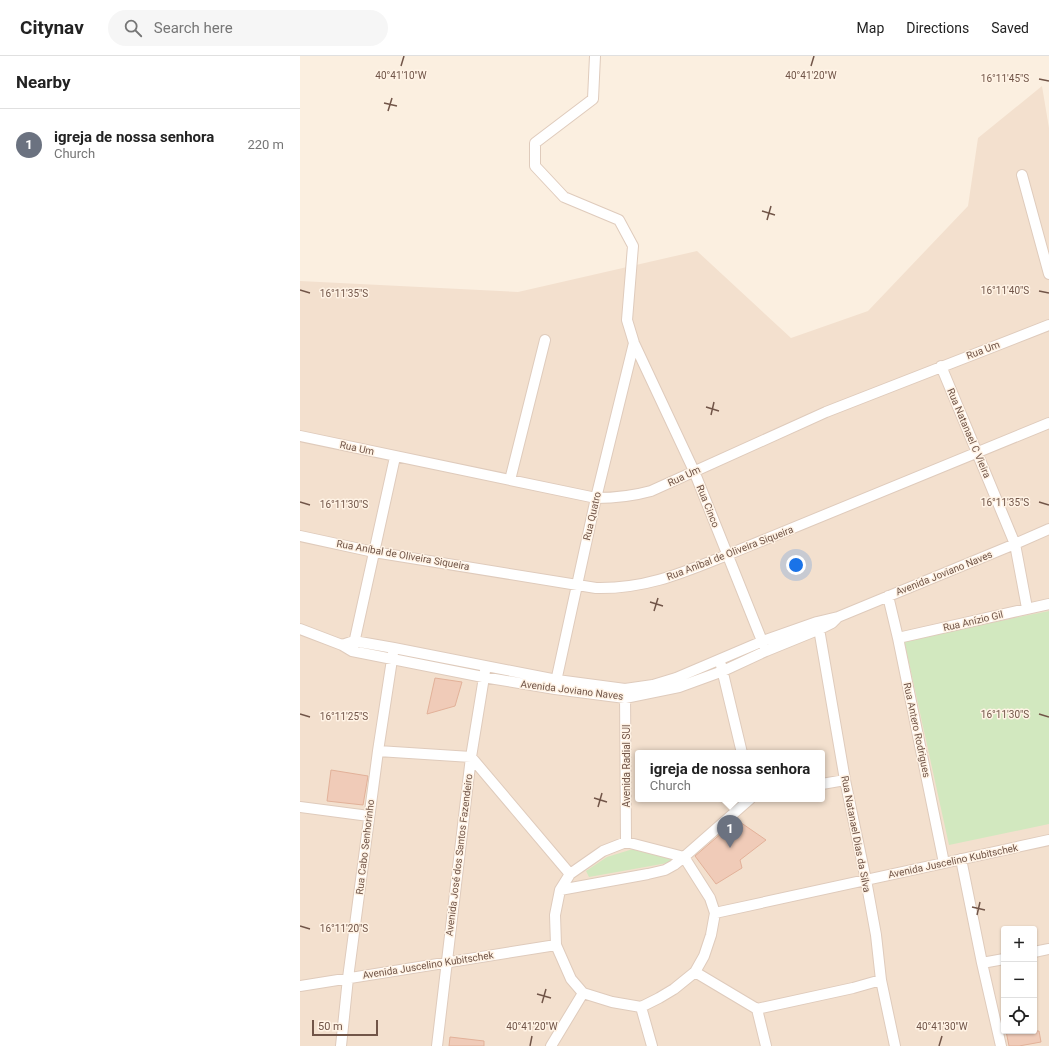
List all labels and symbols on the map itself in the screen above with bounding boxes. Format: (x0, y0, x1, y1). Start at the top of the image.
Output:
text: 40°41'10"W (375, 70, 427, 81)
text: 40°41'20"W (785, 70, 837, 81)
text: 16°11'45"S (981, 73, 1029, 84)
text: 16°11'40"S (981, 285, 1029, 296)
text: 16°11'35"S (320, 288, 368, 299)
street label: Rua Um (965, 339, 1001, 361)
street label: Rua Natanael C Vieira (945, 387, 993, 479)
street label: Rua Um (339, 439, 375, 457)
street label: Rua Um (666, 464, 702, 488)
street label: Rua Cinco (694, 483, 722, 529)
street label: Rua Quatro (581, 490, 603, 541)
text: 16°11'35"S (981, 497, 1029, 508)
text: 16°11'30"S (320, 499, 368, 510)
street label: Rua Aníbal de Oliveira Siqueira (665, 524, 795, 582)
street label: Rua Aníbal de Oliveira Siqueira (336, 538, 470, 572)
street label: Avenida Joviano Naves (894, 549, 994, 597)
your location (786, 555, 806, 575)
street label: Rua Anízio Gil (942, 609, 1004, 633)
street label: Avenida Joviano Naves (520, 678, 624, 702)
street label: Rua Antero Rodrigues (902, 682, 932, 778)
text: 16°11'30"S (981, 709, 1029, 720)
text: 16°11'25"S (320, 711, 368, 722)
street label: Avenida Radial SUl (621, 725, 632, 807)
street label: Avenida José dos Santos Fazendeiro (444, 773, 474, 937)
street label: Rua Natanael Dias da Silva (839, 775, 873, 893)
street label: Rua Cabo Senhorinho (354, 798, 376, 895)
pin: 1 (717, 815, 743, 848)
street label: Avenida Juscelino Kubitschek (887, 842, 1020, 880)
text: 16°11'20"S (320, 923, 368, 934)
street label: Avenida Juscelino Kubitschek (362, 949, 495, 981)
scale bar (312, 1018, 378, 1037)
text: 40°41'20"W (506, 1021, 558, 1032)
text: 40°41'30"W (916, 1021, 968, 1032)

